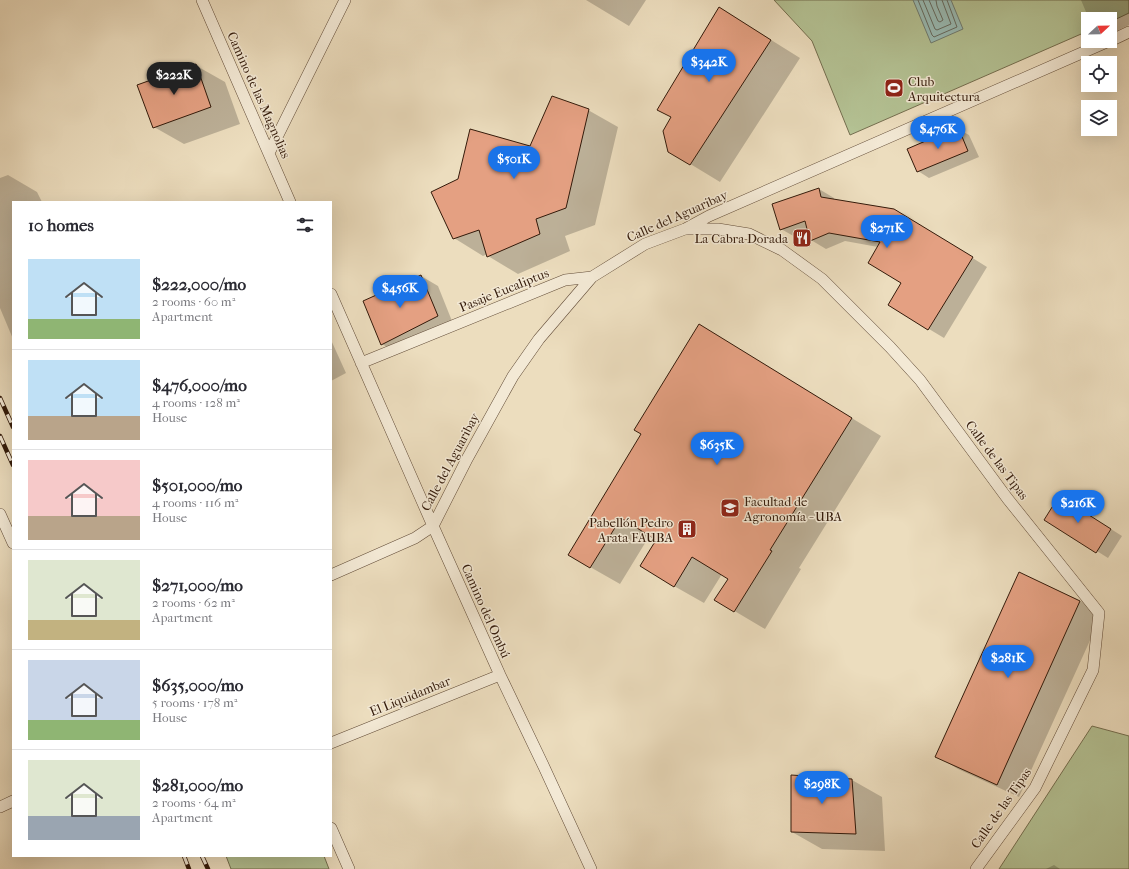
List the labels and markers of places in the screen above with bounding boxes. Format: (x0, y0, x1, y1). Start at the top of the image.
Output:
pin: $342K (681, 49, 737, 83)
pin: $222K (146, 62, 202, 96)
place label: Club Arquitectura (907, 74, 981, 104)
sports icon: Club Arquitectura (883, 77, 905, 99)
pin: $476K (910, 116, 966, 150)
pin: $501K (486, 146, 542, 180)
pin: $271K (859, 215, 915, 249)
restaurant icon: La Cabra Dorada (791, 227, 813, 249)
place label: La Cabra Dorada (694, 231, 789, 246)
pin: $456K (372, 275, 428, 309)
pin: $635K (689, 432, 745, 466)
pin: $216K (1050, 490, 1106, 524)
place label: Facultad de Agronomía - UBA (743, 494, 843, 524)
school or university icon: Facultad de Agronomía - UBA (719, 497, 741, 519)
place label: Pabellón Pedro Arata FAUBA (589, 515, 674, 545)
building icon: Pabellón Pedro Arata FAUBA (676, 518, 698, 540)
pin: $281K (980, 645, 1036, 679)
pin: $298K (794, 771, 850, 805)

